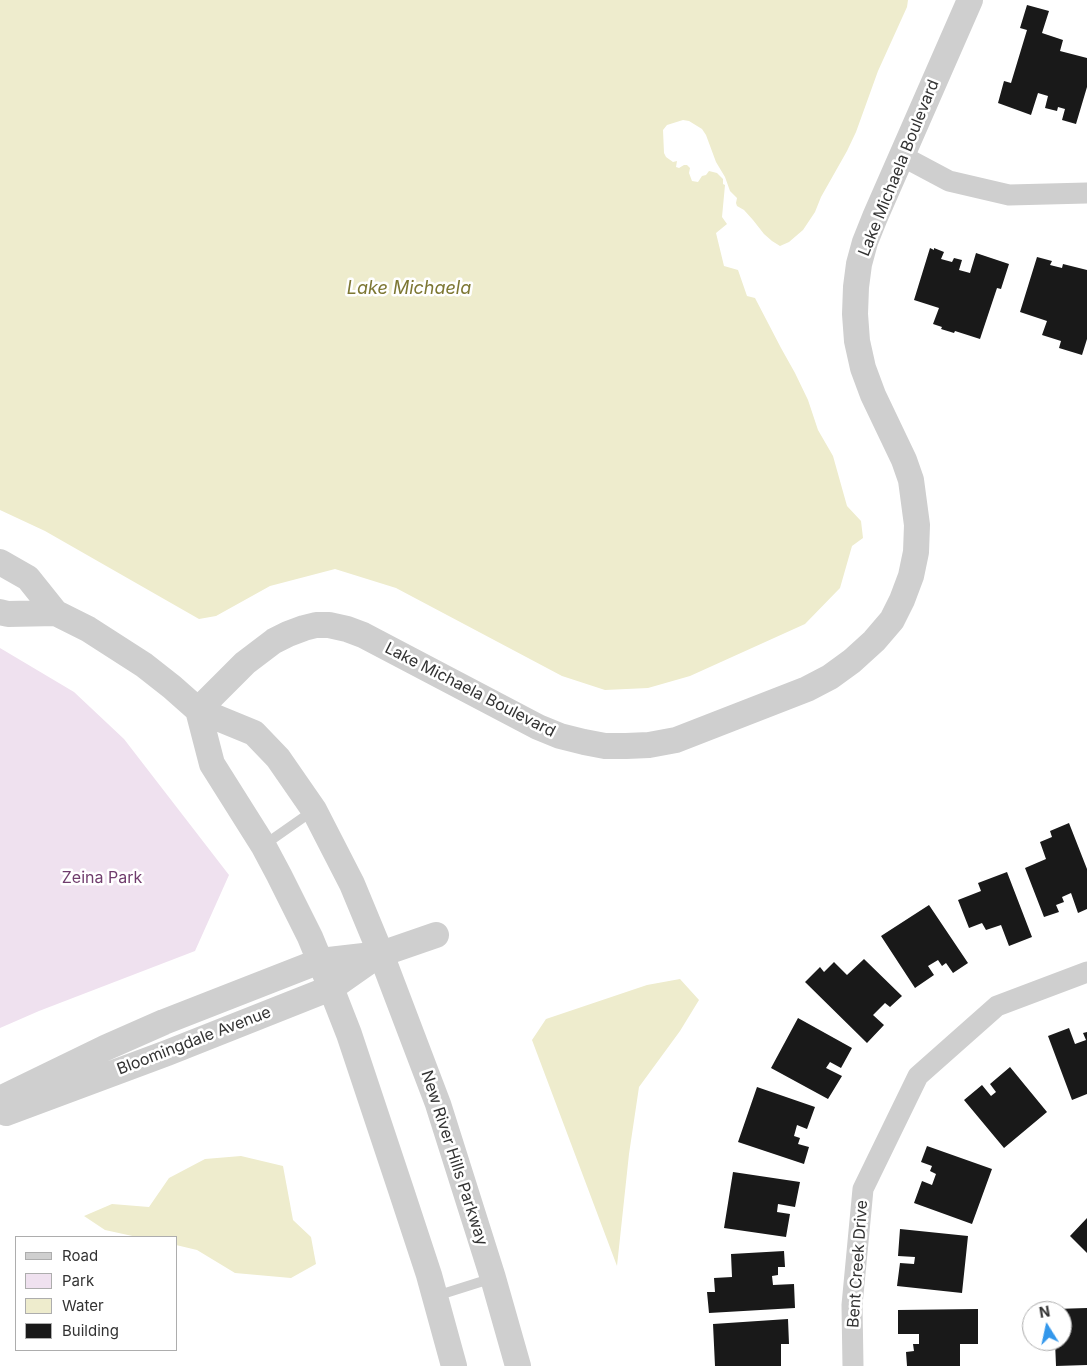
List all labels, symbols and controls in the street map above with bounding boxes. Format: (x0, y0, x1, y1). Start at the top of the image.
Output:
street label: Lake Michaela Boulevard (855, 77, 943, 259)
water label: Lake Michaela (347, 278, 471, 300)
street label: Lake Michaela Boulevard (382, 639, 558, 741)
park label: Zeina Park (62, 868, 142, 888)
street label: Bloomingdale Avenue (114, 1003, 274, 1079)
street label: New River Hills Parkway (417, 1068, 491, 1248)
street label: Bent Creek Drive (844, 1199, 872, 1329)
legend (15, 1236, 178, 1351)
text: Road (62, 1246, 98, 1265)
text: Park (62, 1271, 94, 1290)
text: Water (62, 1296, 104, 1315)
north arrow (1022, 1301, 1072, 1351)
text: N (1038, 1302, 1051, 1321)
text: Building (62, 1321, 119, 1340)

